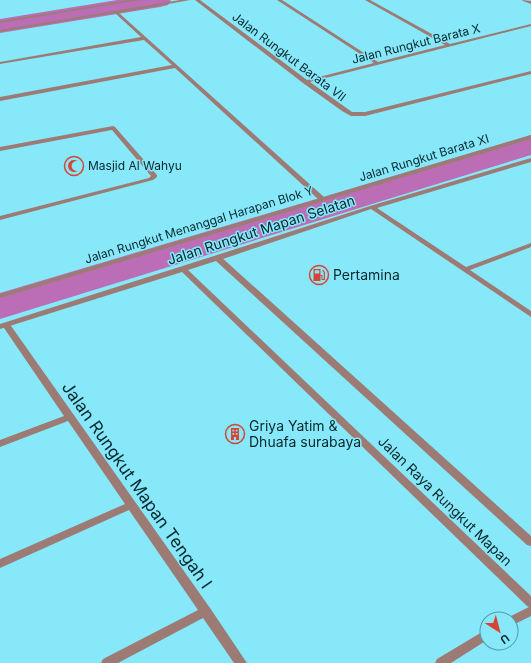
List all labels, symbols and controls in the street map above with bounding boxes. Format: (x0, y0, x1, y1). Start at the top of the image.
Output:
street label: Jalan Rungkut Barata VII (229, 9, 349, 104)
street label: Jalan Rungkut Barata X (350, 20, 482, 67)
street label: Jalan Rungkut Barata XI (357, 131, 491, 184)
mosque icon: Masjid Al Wahyu (63, 155, 85, 177)
place label: Masjid Al Wahyu (88, 158, 182, 173)
street label: Jalan Rungkut Menanggal Harapan Blok Y (83, 183, 315, 266)
street label: Jalan Rungkut Mapan Selatan (165, 191, 357, 268)
fuel station icon: Pertamina (308, 264, 330, 286)
place label: Pertamina (333, 266, 400, 283)
street label: Jalan Rungkut Mapan Tengah I (58, 378, 216, 592)
place label: Griya Yatim & Dhuafa surabaya (249, 417, 361, 450)
building icon: Griya Yatim & Dhuafa surabaya (224, 423, 246, 445)
street label: Jalan Raya Rungkut Mapan (375, 432, 516, 569)
north arrow (479, 611, 519, 651)
text: U (498, 631, 512, 647)

